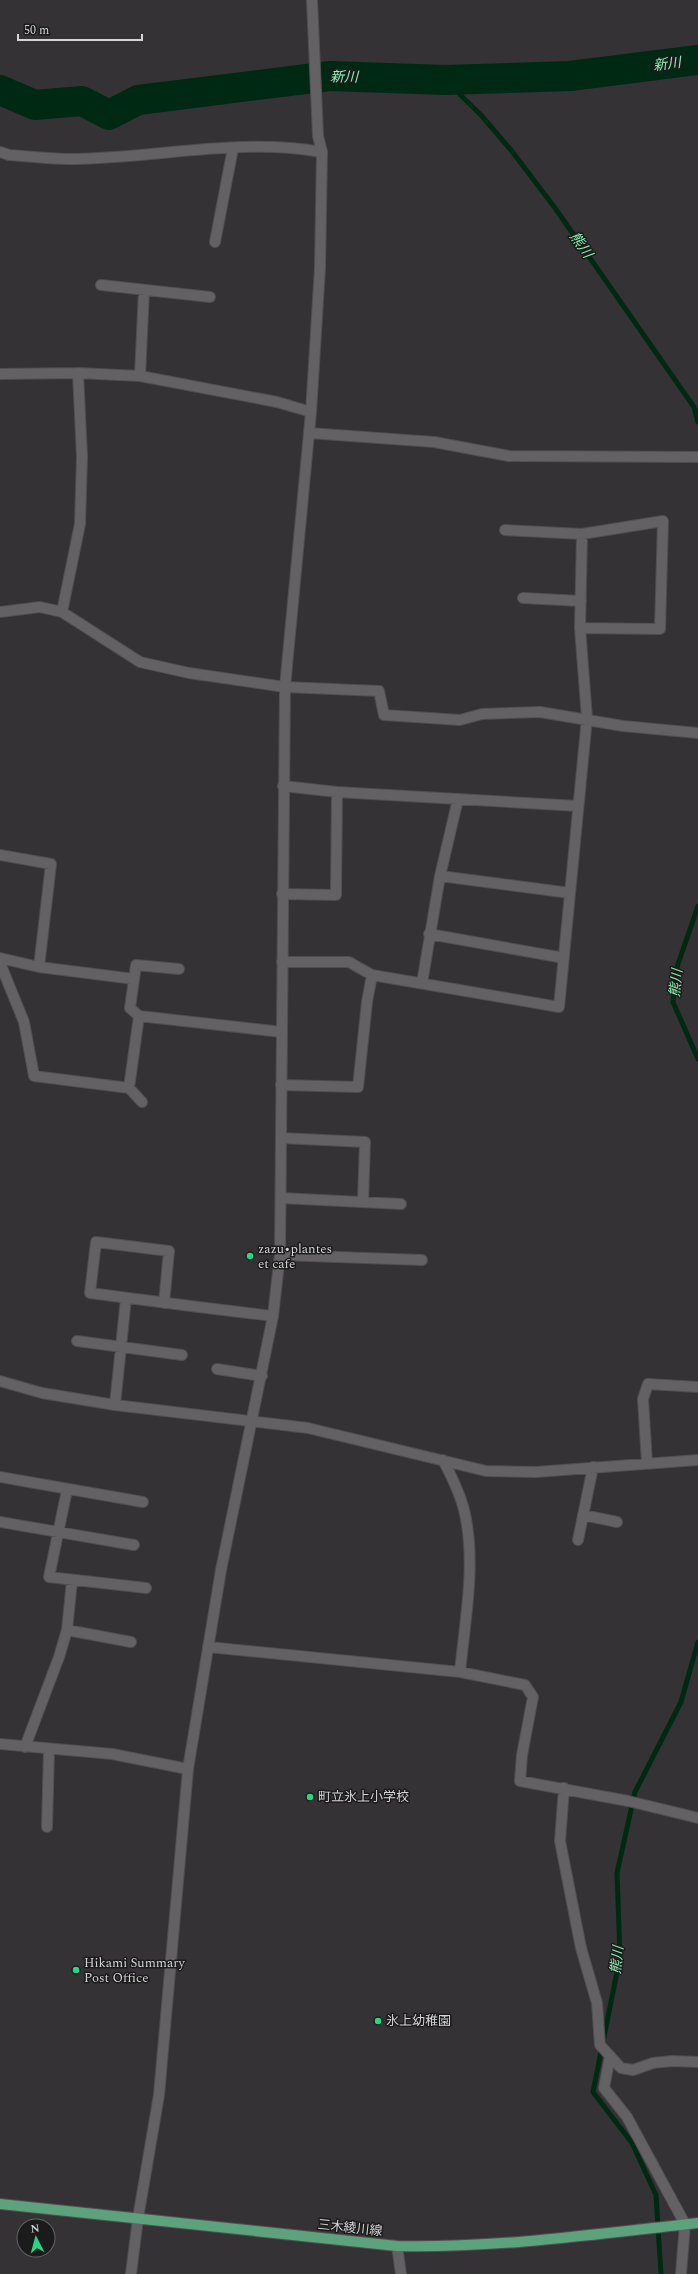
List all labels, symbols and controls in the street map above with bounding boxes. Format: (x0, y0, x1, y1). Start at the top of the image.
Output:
scale bar (18, 16, 142, 42)
text: 50 m (24, 21, 49, 40)
water label: 新川 (652, 52, 684, 76)
water label: 新川 (330, 66, 360, 88)
water label: 熊川 (564, 228, 599, 264)
water label: 熊川 (664, 966, 688, 998)
place label: zazu•plantes et cafe (258, 1239, 332, 1274)
marker: zazu•plantes et cafe (245, 1251, 255, 1261)
place label: 町立氷上小学校 (318, 1787, 409, 1807)
marker: 町立氷上小学校 (305, 1792, 315, 1802)
water label: 熊川 (605, 1943, 629, 1975)
place label: Hikami Summary Post Office (84, 1953, 185, 1988)
marker: Hikami Summary Post Office (71, 1965, 81, 1975)
place label: 氷上幼稚園 (386, 2011, 451, 2031)
marker: 氷上幼稚園 (373, 2016, 383, 2026)
street label: 三木綾川線 (317, 2215, 383, 2241)
north arrow (16, 2218, 56, 2258)
text: N (30, 2220, 40, 2237)

